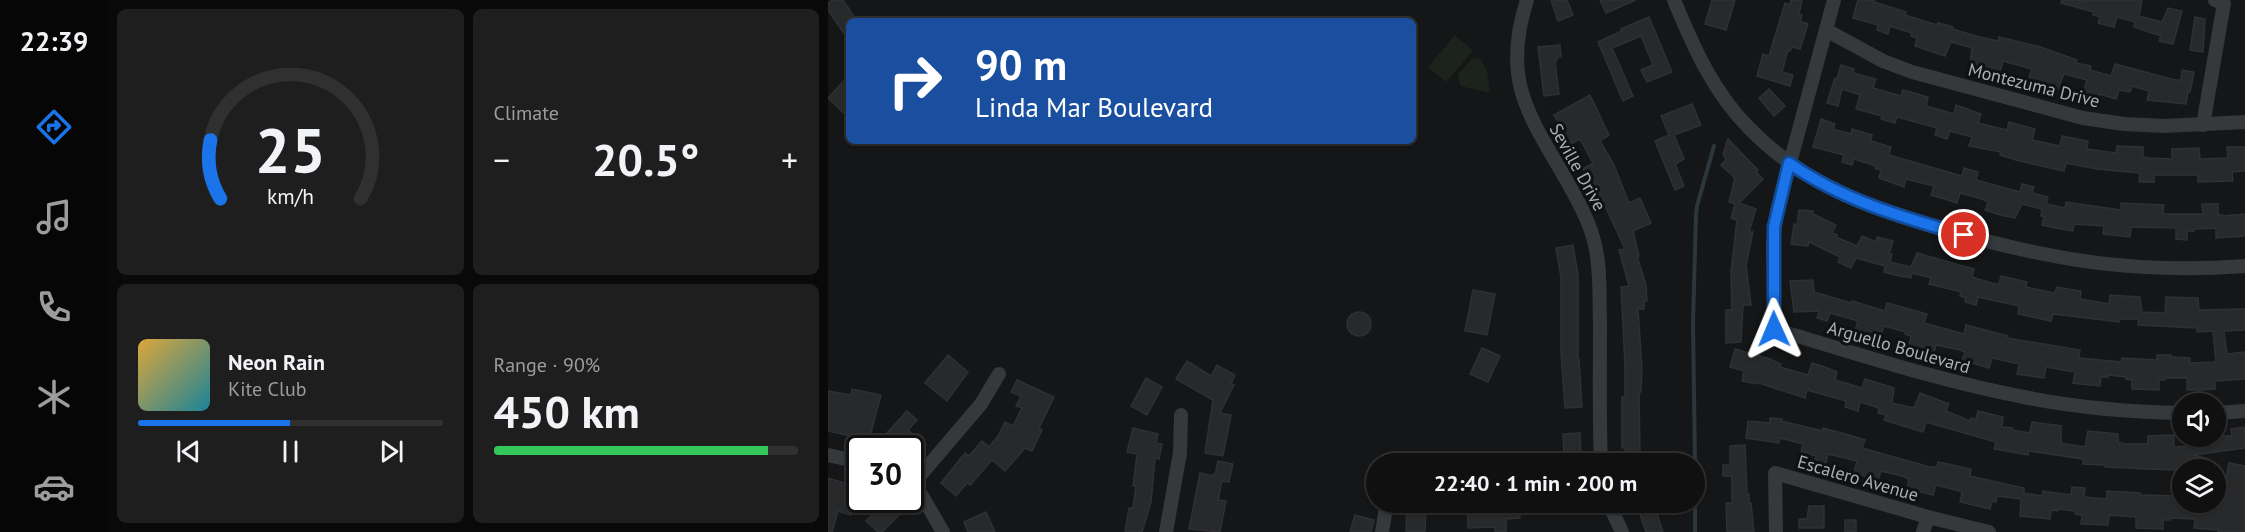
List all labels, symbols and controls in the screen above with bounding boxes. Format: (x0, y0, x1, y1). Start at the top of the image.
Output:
text: 22:39 (20, 24, 88, 58)
text: 90 m (975, 37, 1067, 92)
icon: right (876, 42, 954, 120)
street label: Montezuma Drive (1966, 58, 2102, 112)
text: Linda Mar Boulevard (975, 90, 1213, 124)
text: Climate (494, 100, 559, 126)
icon: directions (33, 106, 75, 148)
text: 25 (255, 109, 326, 190)
street label: Seville Drive (1545, 119, 1611, 215)
text: 20.5° (592, 130, 699, 188)
text: − (494, 138, 510, 181)
text: + (781, 138, 798, 181)
text: km/h (267, 182, 314, 210)
icon: music (33, 196, 75, 238)
pin (1938, 209, 1989, 260)
icon: arrive (1947, 218, 1980, 251)
icon: phone (33, 286, 75, 328)
position arrow (1742, 297, 1806, 361)
street label: Arguello Boulevard (1825, 316, 1973, 378)
text: Neon Rain (228, 348, 325, 376)
text: Range · 90% (494, 352, 600, 378)
icon: climate (33, 376, 75, 418)
text: Kite Club (228, 376, 306, 402)
text: 450 km (494, 382, 640, 440)
map controls (2172, 393, 2226, 513)
button: sound (2172, 393, 2226, 447)
icon: previous (172, 435, 205, 468)
icon: pause (274, 435, 307, 468)
icon: next (375, 435, 408, 468)
speed limit sign: 30 (846, 435, 924, 513)
street label: Escalero Avenue (1795, 450, 1921, 506)
button: layers (2172, 459, 2226, 513)
icon: car (33, 466, 75, 508)
text: 22:40 · 1 min · 200 m (1434, 469, 1637, 497)

